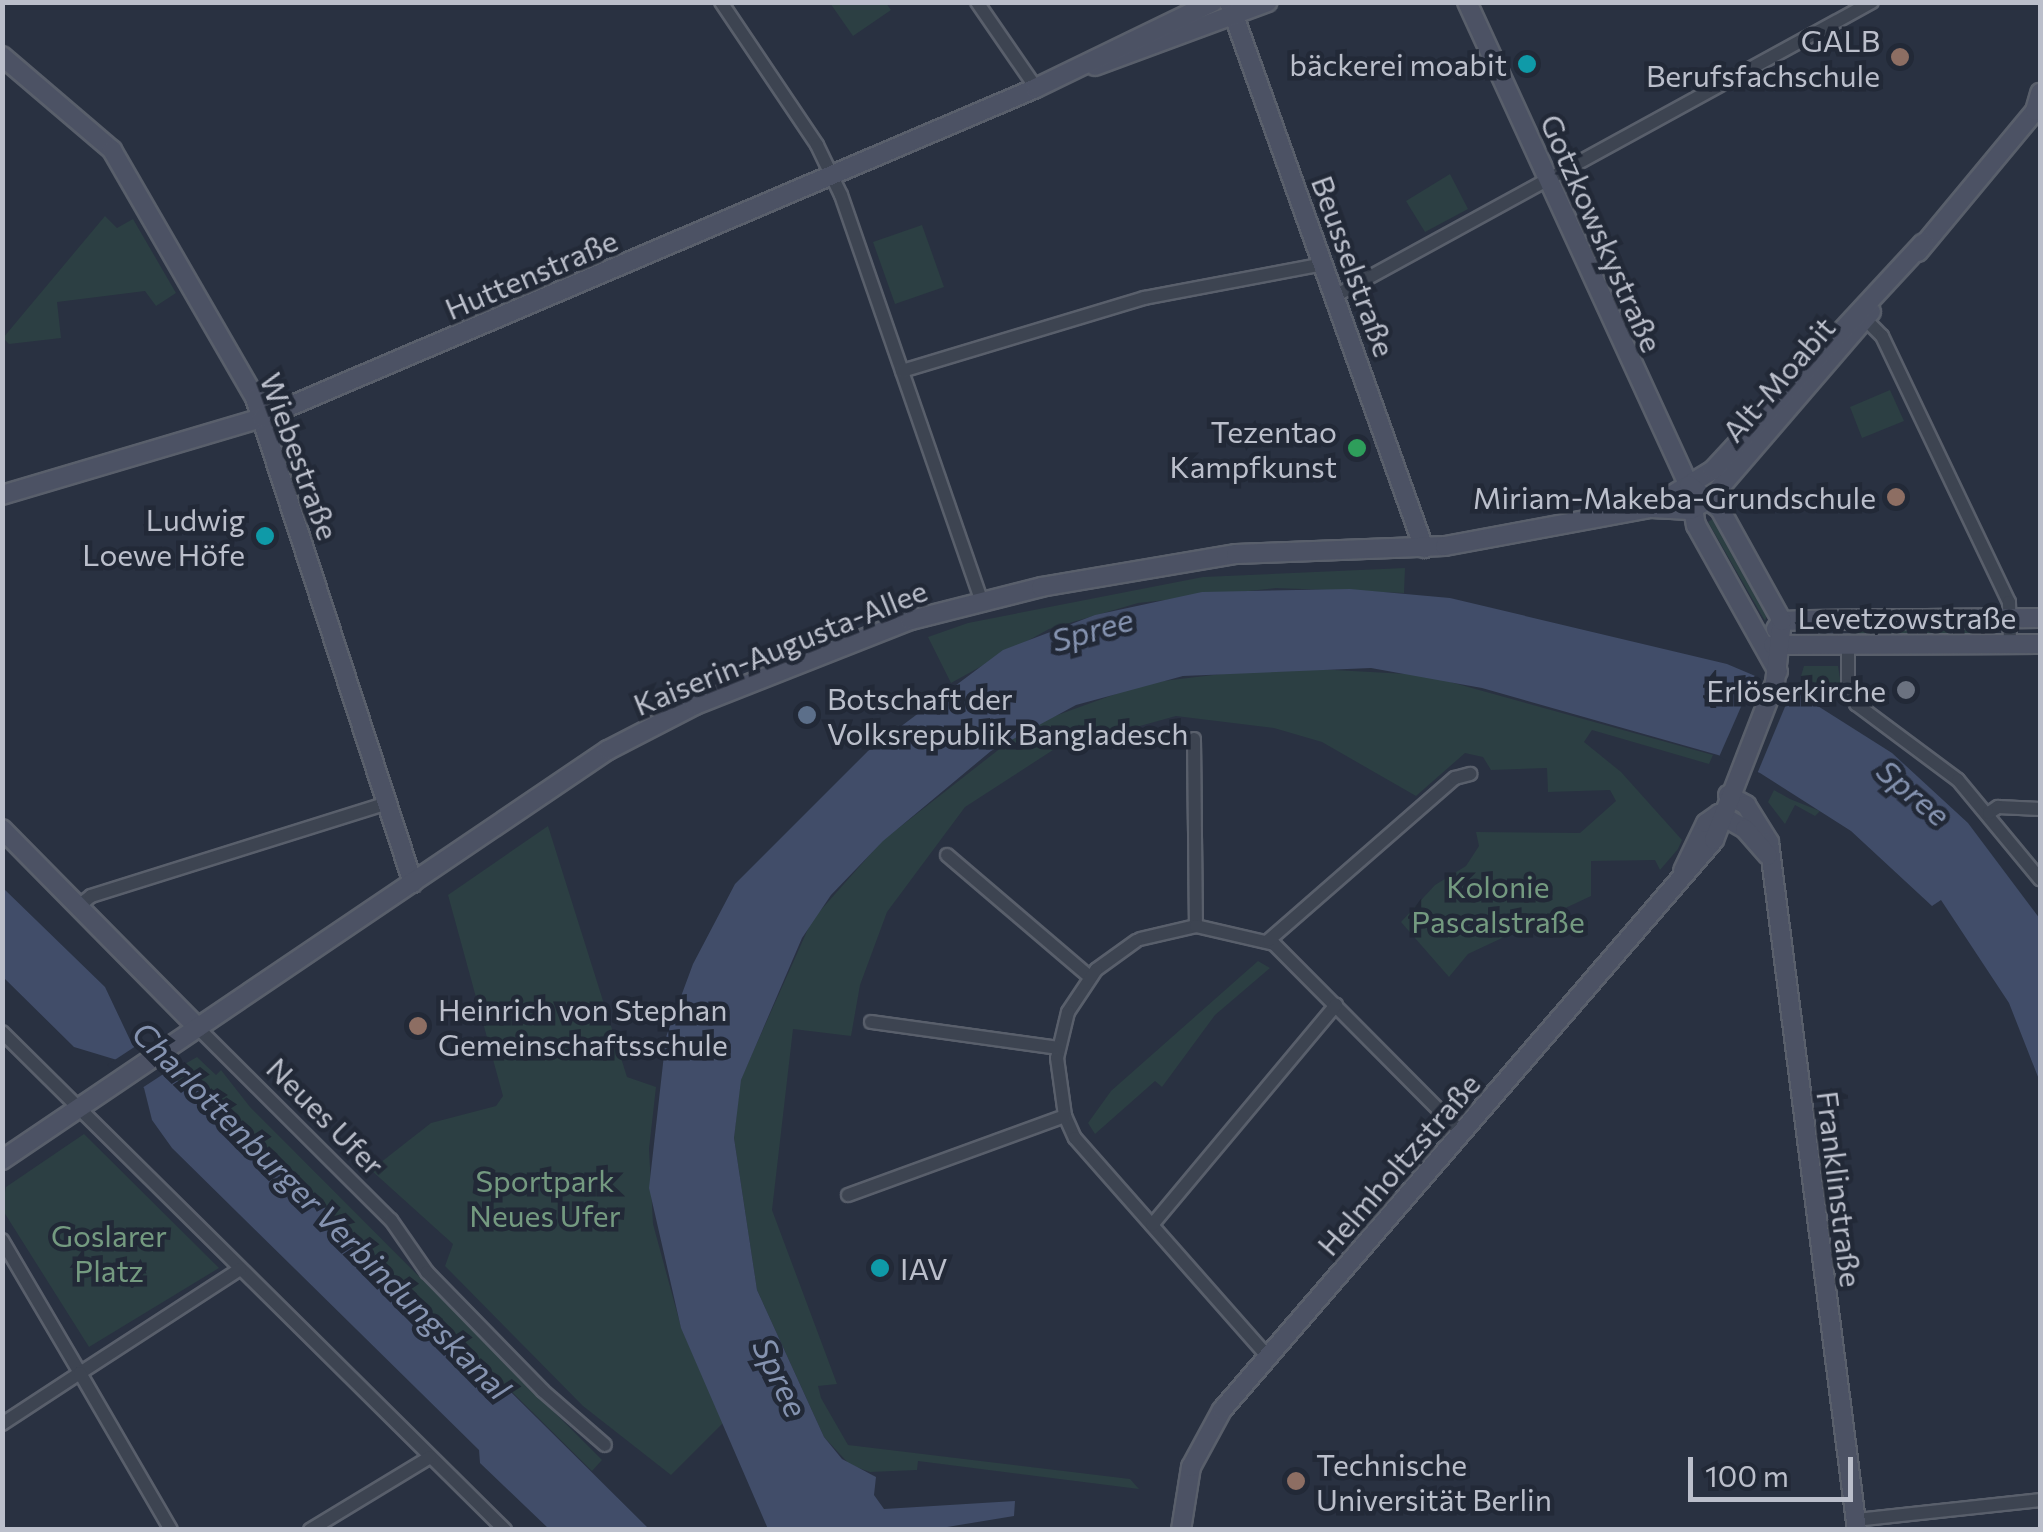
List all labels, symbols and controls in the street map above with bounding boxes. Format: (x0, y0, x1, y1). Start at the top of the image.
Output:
place label: GALB Berufsfachschule (1646, 22, 1880, 92)
place label: bäckerei moabit (1289, 46, 1507, 82)
marker: GALB Berufsfachschule (1889, 46, 1911, 68)
marker: bäckerei moabit (1516, 53, 1538, 75)
street label: Gotzkowskystraße (1533, 109, 1671, 357)
street label: Beusselstraße (1305, 171, 1403, 361)
street label: Huttenstraße (439, 222, 623, 326)
street label: Alt-Moabit (1714, 309, 1842, 449)
street label: Wiebestraße (253, 368, 347, 544)
place label: Tezentao Kampfkunst (1170, 413, 1337, 484)
marker: Tezentao Kampfkunst (1346, 437, 1368, 459)
place label: Miriam-Makeba-Grundschule (1473, 479, 1876, 515)
marker: Miriam-Makeba-Grundschule (1885, 486, 1907, 508)
place label: Ludwig Loewe Höfe (82, 501, 245, 572)
marker: Ludwig Loewe Höfe (254, 525, 276, 547)
street label: Kaiserin-Augusta-Allee (628, 572, 932, 722)
water label: Spree (1046, 599, 1138, 659)
street label: Levetzowstraße (1798, 599, 2016, 635)
place label: Erlöserkirche (1706, 672, 1886, 708)
marker: Erlöserkirche (1895, 679, 1917, 701)
place label: Botschaft der Volksrepublik Bangladesch (827, 680, 1188, 750)
marker: Botschaft der Volksrepublik Bangladesch (796, 704, 818, 726)
water label: Spree (1870, 750, 1958, 834)
park label: Kolonie Pascalstraße (1411, 868, 1585, 938)
place label: Heinrich von Stephan Gemeinschaftsschule (438, 991, 728, 1062)
water label: Charlottenburger Verbindungskanal (125, 1013, 519, 1407)
marker: Heinrich von Stephan Gemeinschaftsschule (407, 1015, 429, 1037)
street label: Neues Ufer (260, 1050, 392, 1182)
street label: Helmholtzstraße (1309, 1066, 1487, 1262)
street label: Franklinstraße (1810, 1089, 1870, 1289)
park label: Sportpark Neues Ufer (469, 1162, 621, 1232)
park label: Goslarer Platz (51, 1217, 167, 1288)
place label: IAV (900, 1250, 947, 1286)
marker: IAV (869, 1257, 891, 1279)
water label: Spree (745, 1331, 817, 1423)
scale bar (1693, 1437, 1858, 1499)
place label: Technische Universität Berlin (1316, 1446, 1552, 1516)
text: 100 m (1705, 1456, 1789, 1493)
marker: Technische Universität Berlin (1285, 1470, 1307, 1492)

